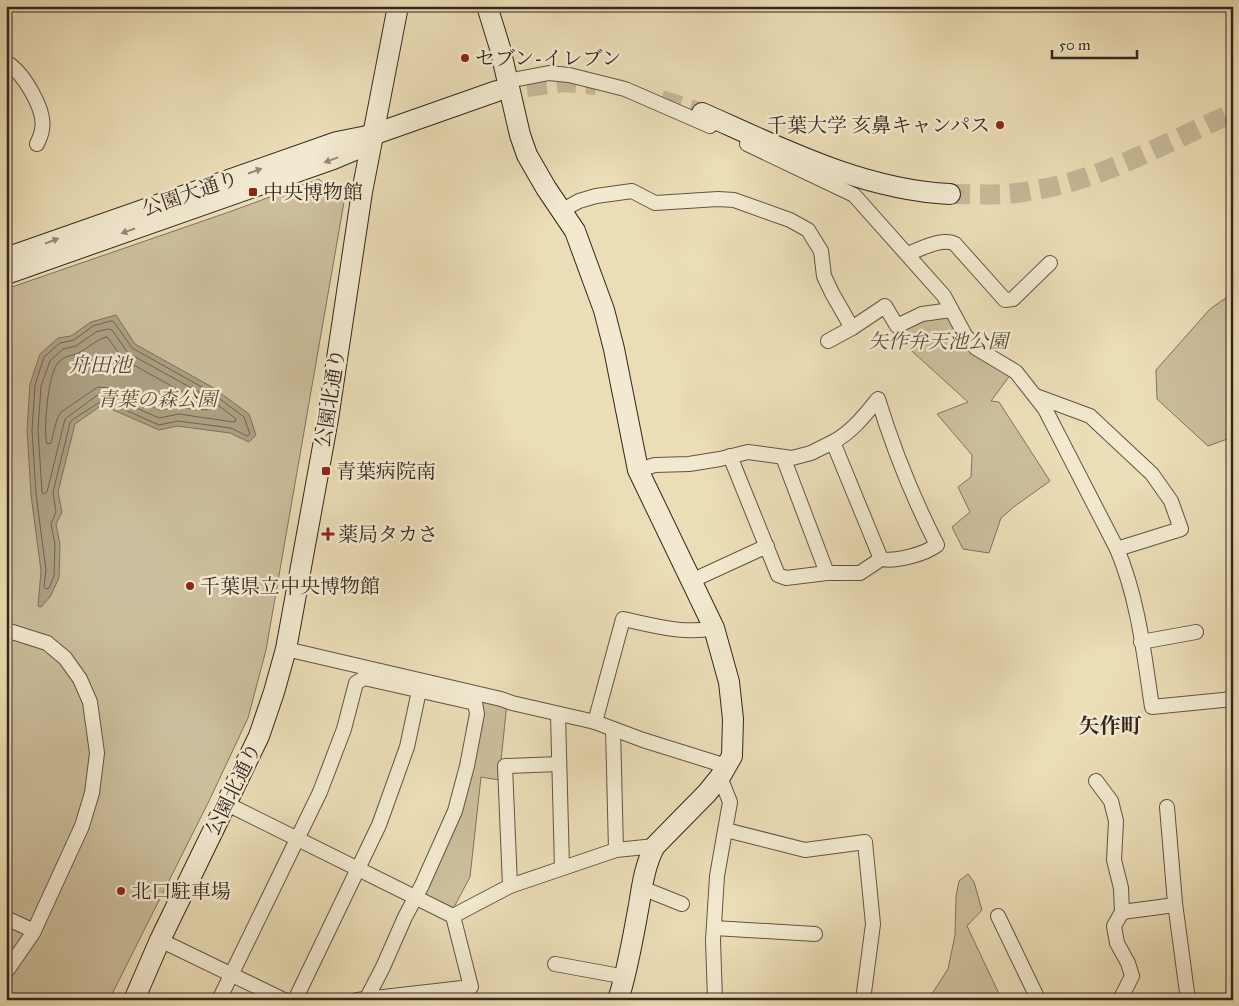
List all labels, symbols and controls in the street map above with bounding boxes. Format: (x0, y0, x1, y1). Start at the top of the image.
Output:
scale bar (1052, 28, 1136, 60)
text: 50 m (1059, 36, 1091, 54)
place label: セブン-イレブン (475, 46, 622, 70)
marker: セブン-イレブン (459, 52, 471, 64)
place label: 千葉大学 亥鼻キャンパス (767, 113, 990, 137)
marker: 千葉大学 亥鼻キャンパス (994, 119, 1006, 131)
one-way arrow (323, 156, 338, 164)
street label: 公園大通り (139, 165, 241, 221)
one-way arrow (248, 167, 263, 175)
place label: 中央博物館 (263, 180, 363, 204)
marker: 中央博物館 (247, 186, 259, 198)
one-way arrow (120, 227, 135, 235)
one-way arrow (45, 237, 59, 245)
park label: 矢作弁天池公園 (868, 329, 1011, 353)
street label: 公園北通り (310, 347, 350, 449)
water label: 舟田池 (69, 352, 133, 378)
park label: 青葉の森公園 (97, 387, 220, 411)
place label: 青葉病院南 (336, 459, 436, 483)
marker: 青葉病院南 (320, 465, 332, 477)
place label: 薬局タカさ (338, 522, 438, 546)
marker: 薬局タカさ (322, 528, 334, 540)
place label: 千葉県立中央博物館 (200, 574, 380, 598)
marker: 千葉県立中央博物館 (184, 580, 196, 592)
district label: 矢作町 (1079, 713, 1142, 739)
street label: 公園北通り (200, 739, 266, 839)
place label: 北口駐車場 (131, 879, 231, 903)
marker: 北口駐車場 (115, 885, 127, 897)

